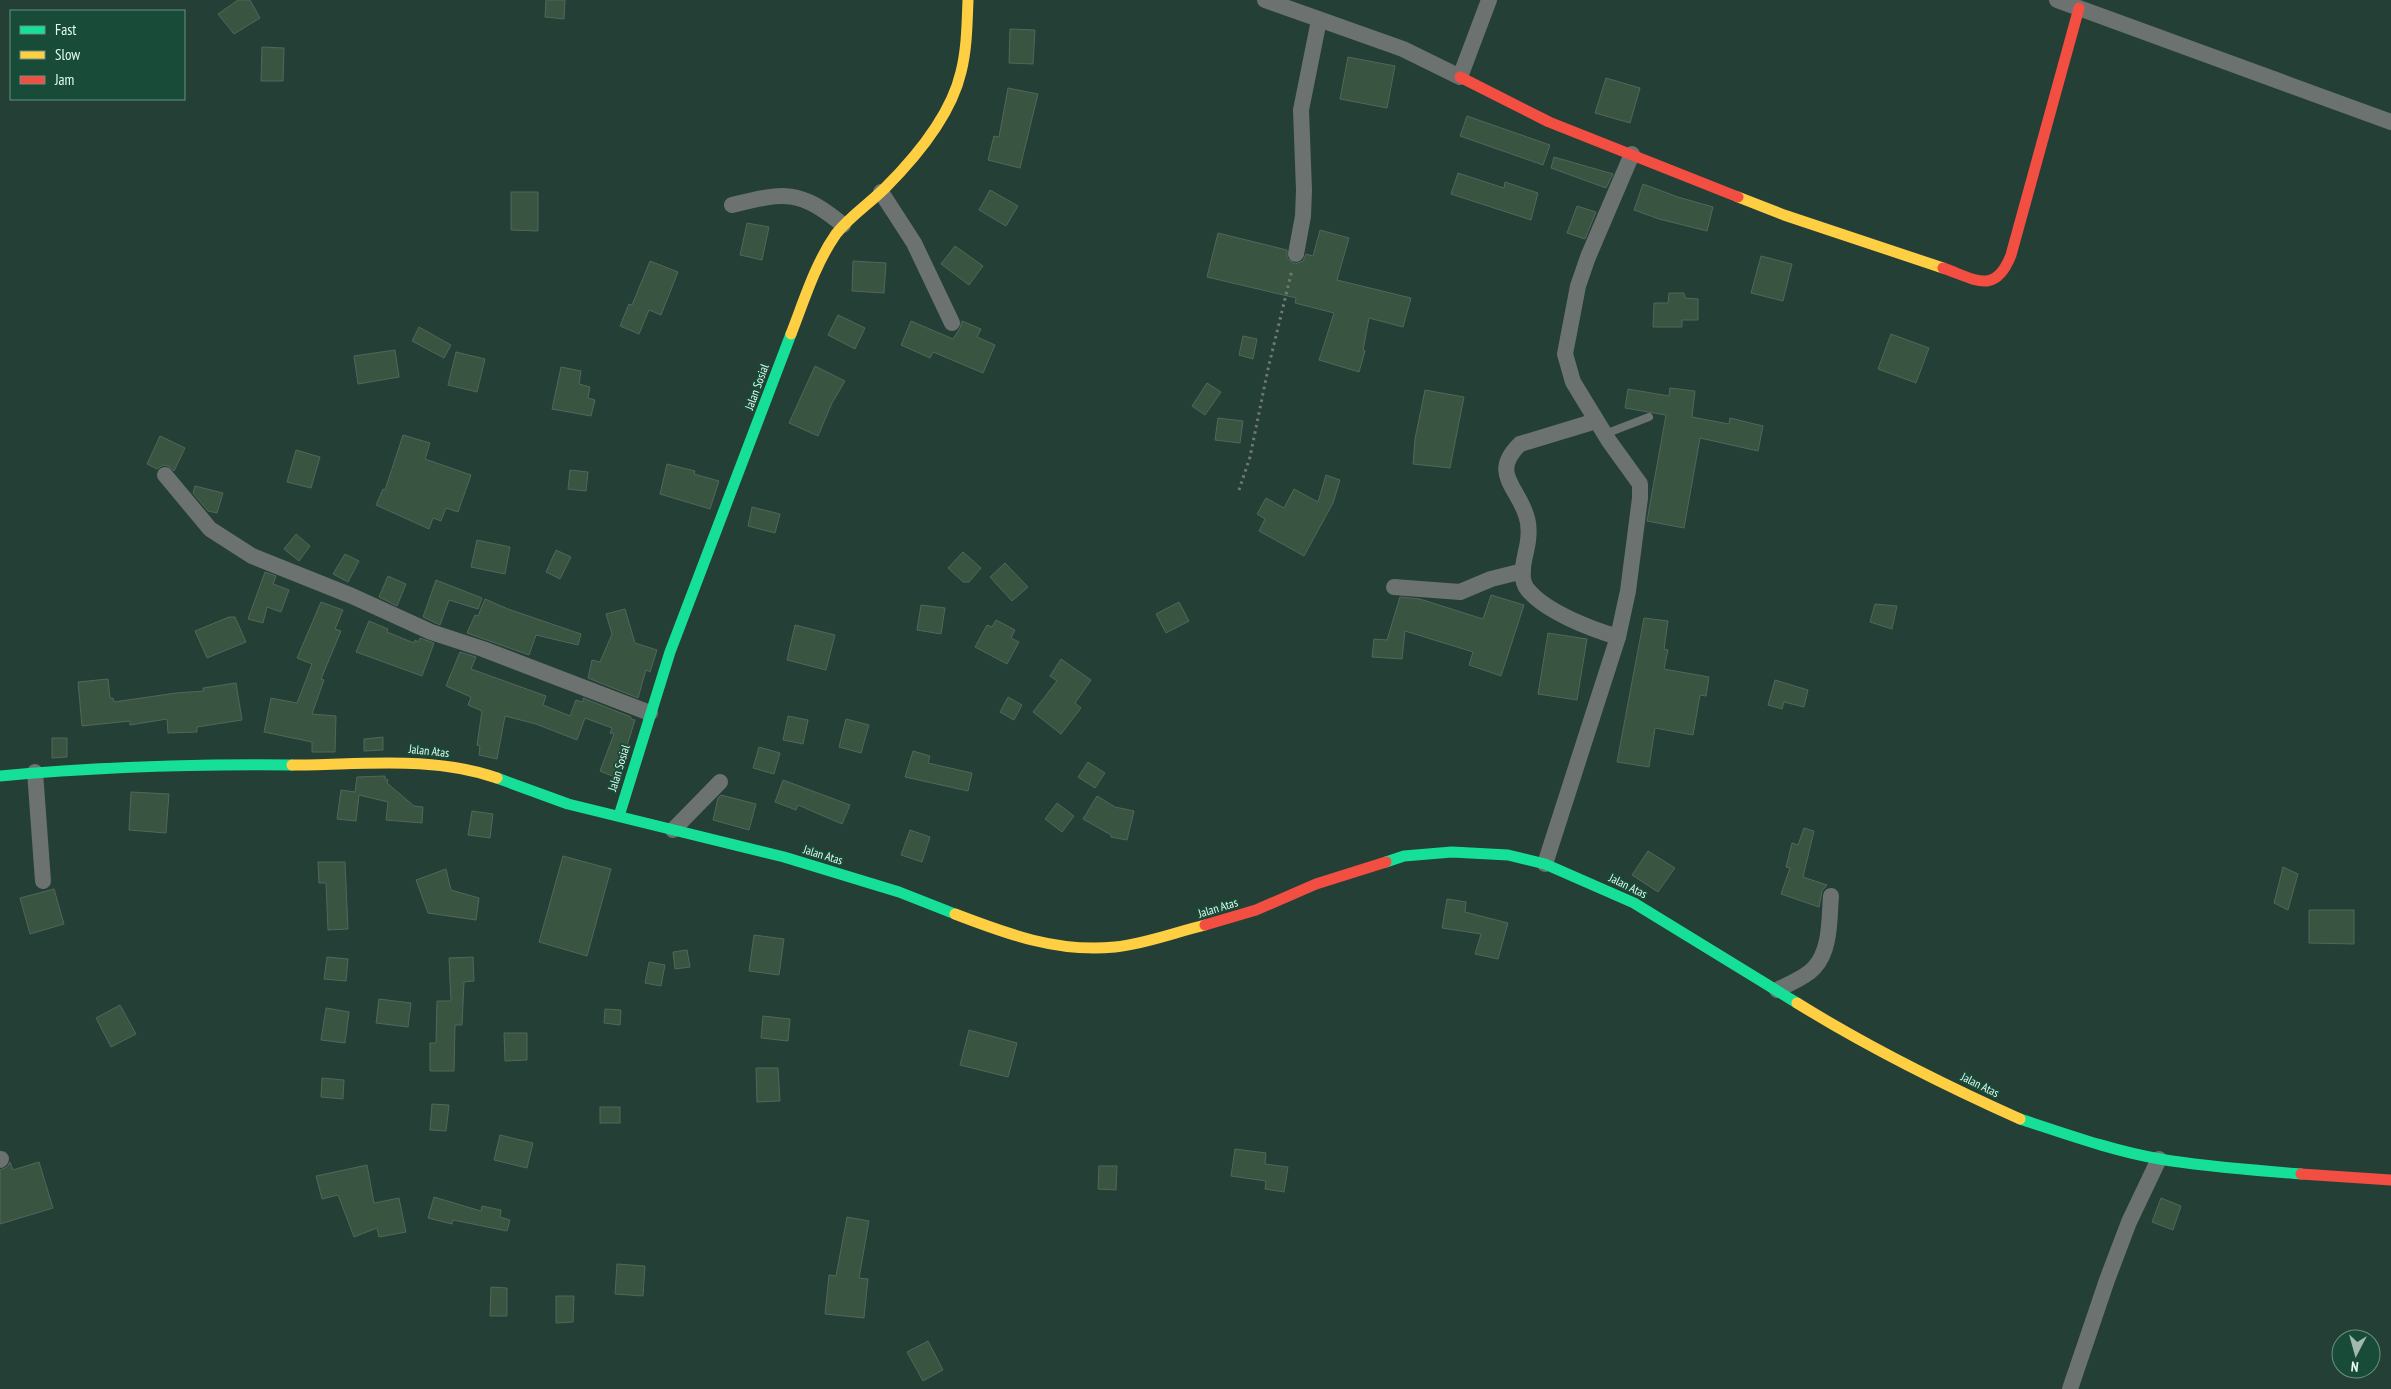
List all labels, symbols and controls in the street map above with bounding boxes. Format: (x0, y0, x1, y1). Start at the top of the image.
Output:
legend (10, 10, 185, 100)
text: Fast (55, 20, 76, 39)
text: Slow (55, 45, 80, 64)
text: Jam (54, 70, 74, 89)
street label: Jalan Sosial (741, 362, 772, 413)
street label: Jalan Atas (407, 741, 450, 760)
street label: Jalan Sosial (604, 743, 633, 794)
street label: Jalan Atas (801, 841, 845, 868)
street label: Jalan Atas (1606, 870, 1650, 901)
street label: Jalan Atas (1195, 894, 1239, 921)
street label: Jalan Atas (1958, 1069, 2002, 1100)
north arrow (2331, 1329, 2381, 1379)
text: N (2350, 1358, 2359, 1376)

